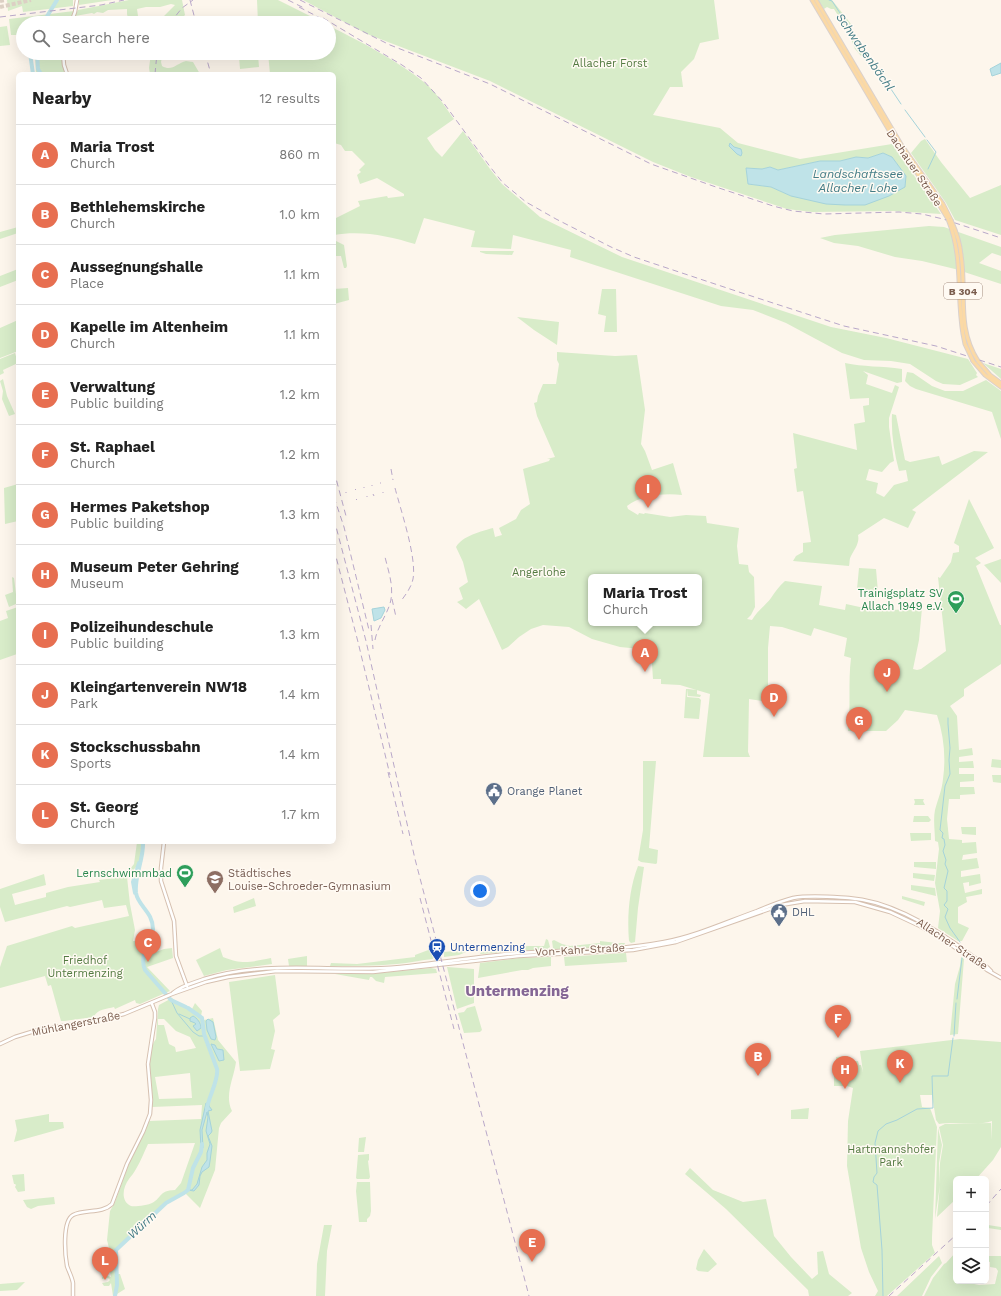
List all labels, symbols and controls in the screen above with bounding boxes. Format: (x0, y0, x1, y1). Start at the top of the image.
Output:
water label: Schwabenbächl (833, 10, 897, 94)
search box (16, 16, 336, 60)
icon: search (30, 27, 52, 49)
text: Search here (62, 29, 150, 47)
park label: Allacher Forst (573, 57, 648, 70)
text: Nearby (32, 88, 91, 108)
text: 12 results (259, 91, 320, 106)
street label: Dachauer Straße (883, 127, 945, 209)
text: Maria Trost (70, 138, 154, 156)
text: A (41, 147, 49, 162)
text: 860 m (279, 147, 320, 162)
text: Church (70, 156, 115, 171)
water label: Landschaftssee Allacher Lohe (813, 167, 903, 195)
text: Bethlehemskirche (70, 198, 205, 216)
text: B (41, 207, 49, 222)
text: 1.0 km (280, 207, 320, 222)
text: Church (70, 216, 115, 231)
text: Aussegnungshalle (70, 258, 203, 276)
text: C (41, 267, 49, 282)
text: 1.1 km (284, 267, 320, 282)
text: Place (70, 276, 104, 291)
road number: B 304 (944, 283, 982, 299)
text: Kapelle im Altenheim (70, 318, 228, 336)
text: D (40, 327, 50, 342)
text: 1.1 km (284, 327, 320, 342)
text: Church (70, 336, 115, 351)
text: Verwaltung (70, 378, 155, 396)
text: E (41, 387, 49, 402)
text: 1.2 km (280, 387, 320, 402)
text: Public building (70, 396, 163, 411)
text: St. Raphael (70, 438, 155, 456)
text: F (41, 447, 49, 462)
text: 1.2 km (280, 447, 320, 462)
text: Church (70, 456, 115, 471)
pin: I (635, 475, 661, 508)
text: Hermes Paketshop (70, 498, 210, 516)
text: G (40, 507, 50, 522)
text: 1.3 km (280, 507, 320, 522)
text: Public building (70, 516, 163, 531)
text: Museum Peter Gehring (70, 558, 239, 576)
park label: Angerlohe (512, 566, 566, 579)
text: H (40, 567, 50, 582)
text: 1.3 km (280, 567, 320, 582)
popup (588, 574, 702, 626)
text: Museum (70, 576, 124, 591)
text: Maria Trost (603, 584, 687, 602)
place label: Trainigsplatz SV Allach 1949 e.V. (858, 587, 943, 613)
sports icon: Trainigsplatz SV Allach 1949 e.V. (946, 589, 966, 614)
text: Church (603, 602, 648, 617)
text: Polizeihundeschule (70, 618, 213, 636)
text: I (43, 627, 47, 642)
text: 1.3 km (280, 627, 320, 642)
text: Public building (70, 636, 163, 651)
pin: A (632, 639, 658, 672)
pin: J (874, 659, 900, 692)
text: Kleingartenverein NW18 (70, 678, 247, 696)
pin: D (761, 684, 787, 717)
text: J (41, 687, 49, 702)
text: 1.4 km (279, 687, 320, 702)
text: Park (70, 696, 98, 711)
pin: G (846, 707, 872, 740)
text: Stockschussbahn (70, 738, 201, 756)
text: K (40, 747, 50, 762)
text: 1.4 km (279, 747, 320, 762)
text: Sports (70, 756, 111, 771)
public building icon: Orange Planet (484, 781, 504, 806)
place label: Orange Planet (507, 785, 583, 798)
text: St. Georg (70, 798, 138, 816)
text: L (41, 807, 49, 822)
text: 1.7 km (282, 807, 320, 822)
text: Church (70, 816, 115, 831)
sports icon: Lernschwimmbad (175, 863, 195, 888)
place label: Lernschwimmbad (76, 867, 172, 880)
place label: Städtisches Louise-Schroeder-Gymnasium (228, 867, 391, 893)
school or university icon: Städtisches Louise-Schroeder-Gymnasium (205, 869, 225, 894)
your location (470, 881, 490, 901)
public building icon: DHL (769, 902, 789, 927)
place label: DHL (792, 906, 815, 919)
street label: Allacher Straße (914, 915, 990, 973)
pin: C (135, 929, 161, 962)
station icon: Untermenzing (427, 937, 447, 962)
place label: Untermenzing (450, 941, 525, 954)
street label: Von-Kahr-Straße (535, 941, 625, 959)
park label: Friedhof Untermenzing (47, 954, 123, 980)
district label: Untermenzing (465, 982, 569, 1000)
pin: F (825, 1005, 851, 1038)
street label: Mühlangerstraße (31, 1009, 121, 1039)
pin: B (745, 1043, 771, 1076)
pin: K (887, 1050, 913, 1083)
pin: H (832, 1056, 858, 1089)
park label: Hartmannshofer Park (847, 1143, 935, 1169)
map controls (953, 1176, 989, 1284)
button: + (953, 1176, 989, 1212)
water label: Würm (125, 1208, 159, 1242)
button: − (953, 1212, 989, 1248)
pin: E (519, 1229, 545, 1262)
pin: L (92, 1247, 118, 1280)
button: layers (953, 1248, 989, 1284)

